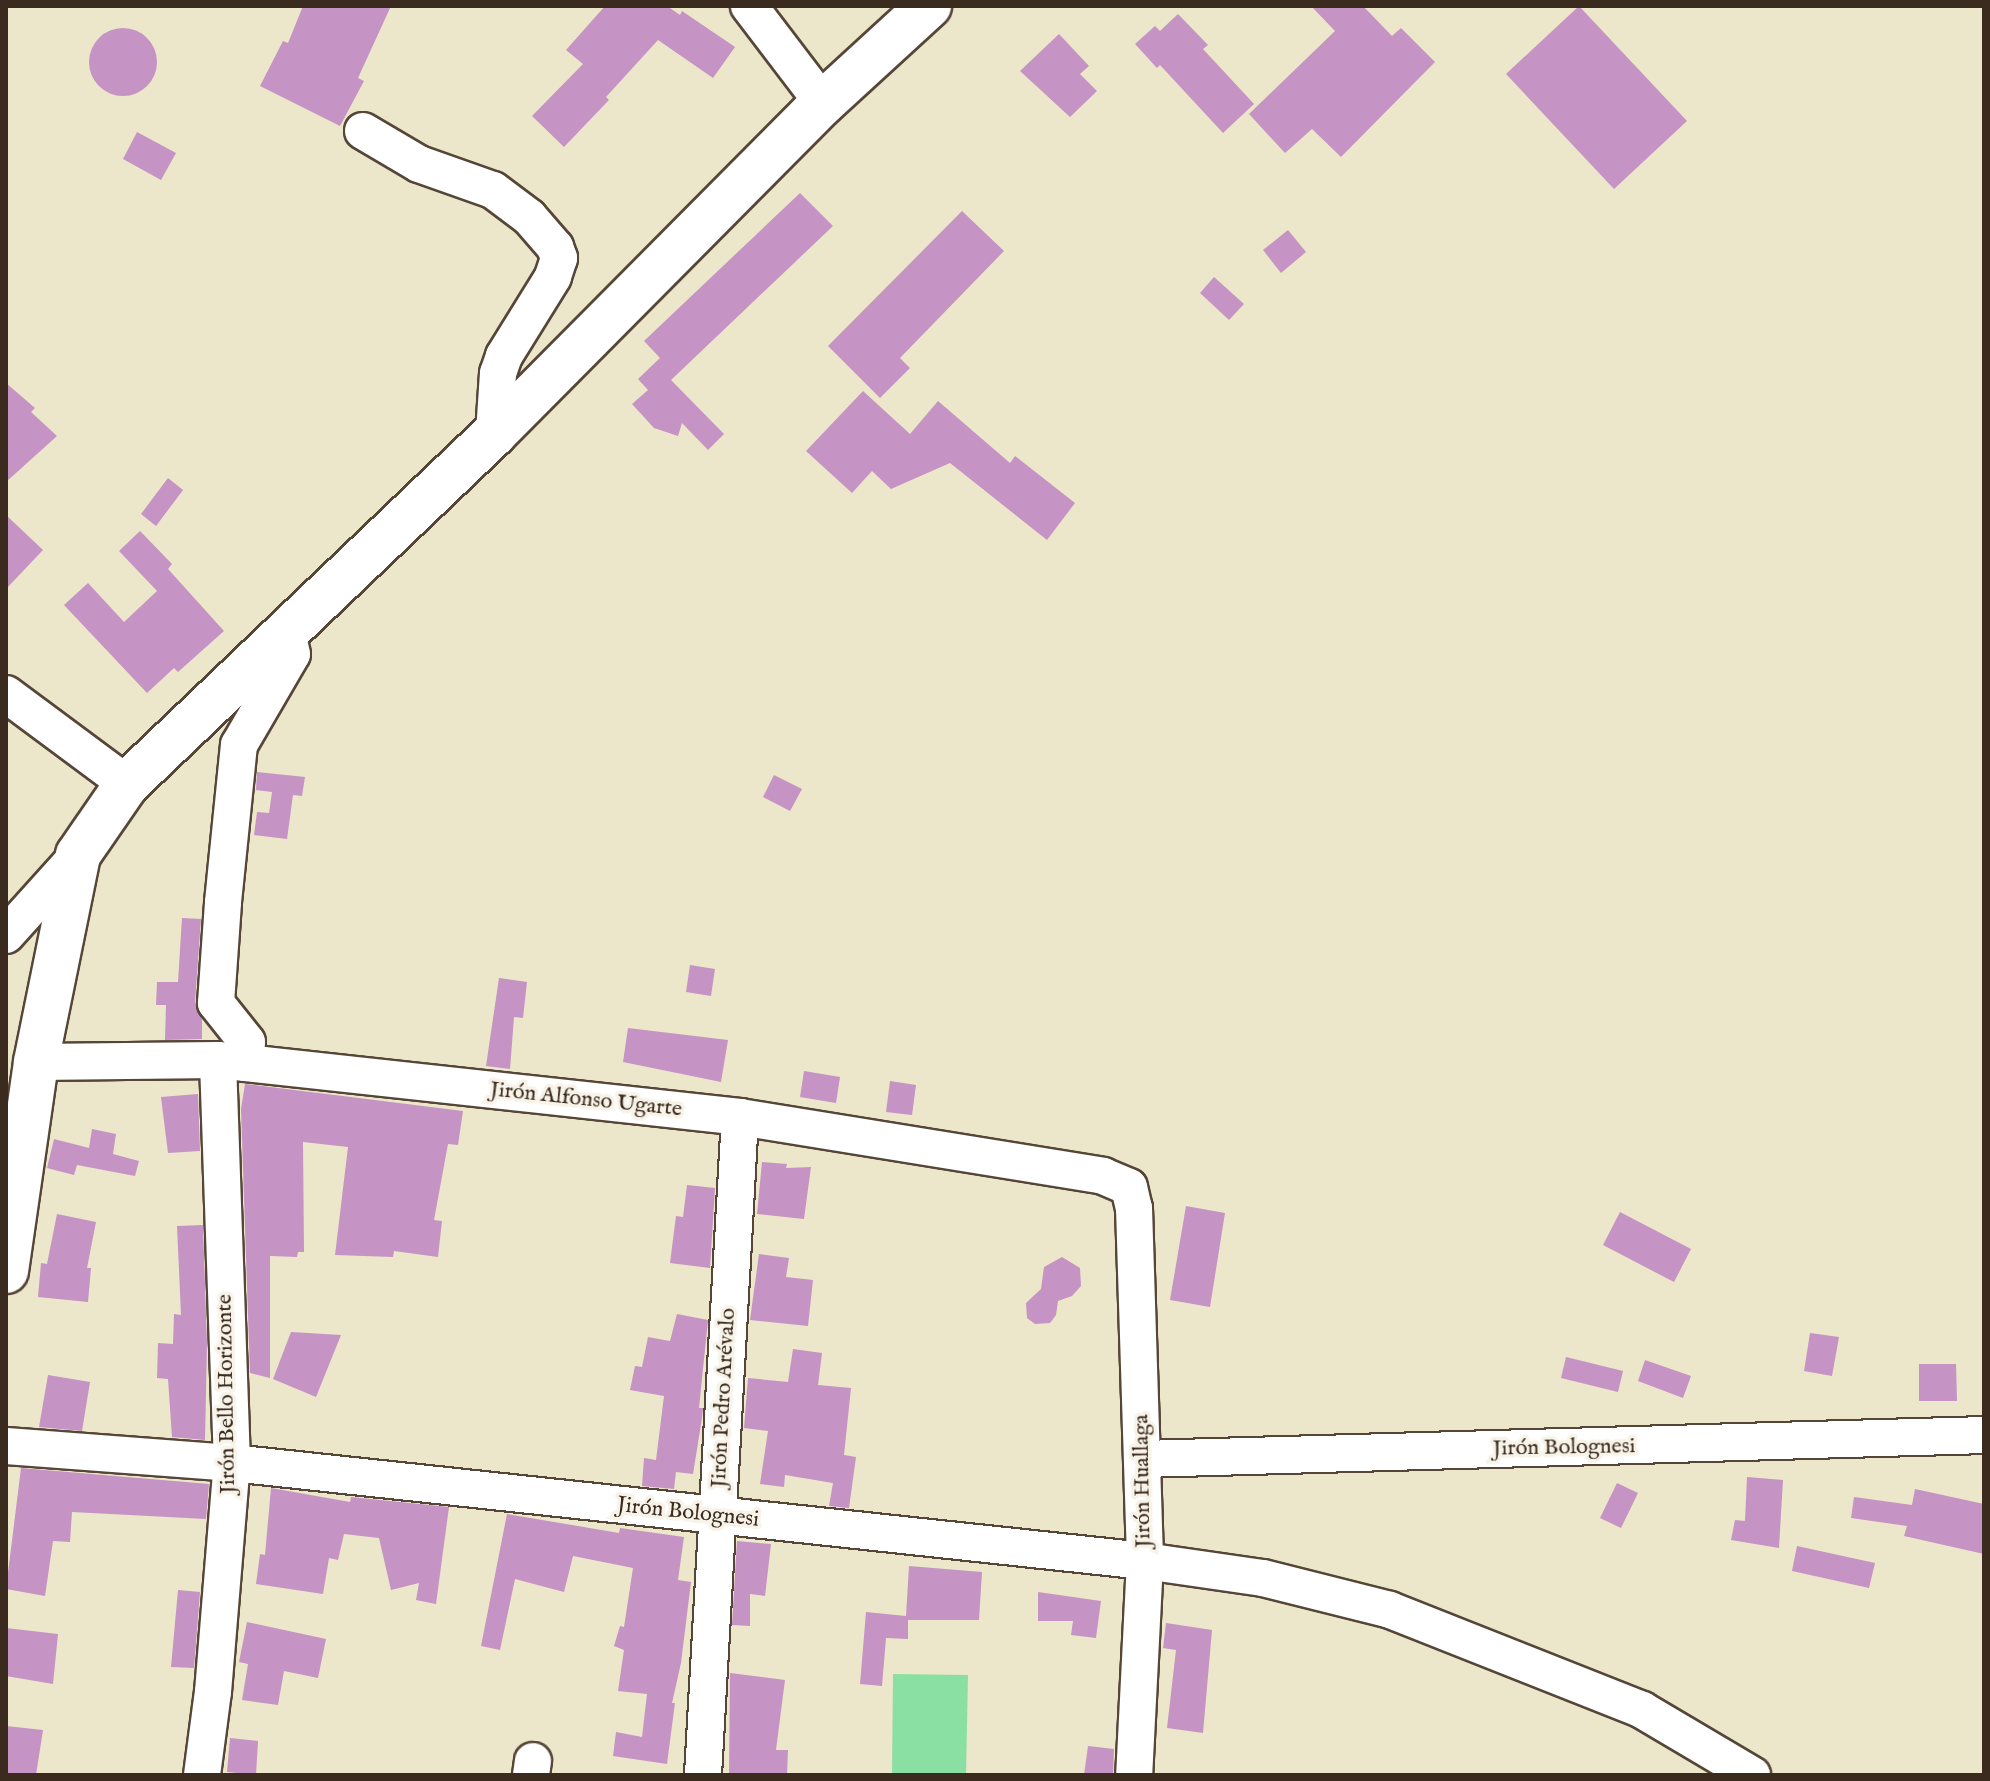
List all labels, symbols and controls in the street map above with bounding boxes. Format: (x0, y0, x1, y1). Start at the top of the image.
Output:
street label: Jirón Alfonso Ugarte (489, 1077, 683, 1123)
street label: Jirón Bello Horizonte (212, 1294, 242, 1494)
street label: Jirón Pedro Arévalo (706, 1307, 742, 1489)
street label: Jirón Huallaga (1129, 1414, 1157, 1548)
street label: Jirón Bolognesi (1493, 1434, 1635, 1462)
street label: Jirón Bolognesi (616, 1492, 760, 1534)

